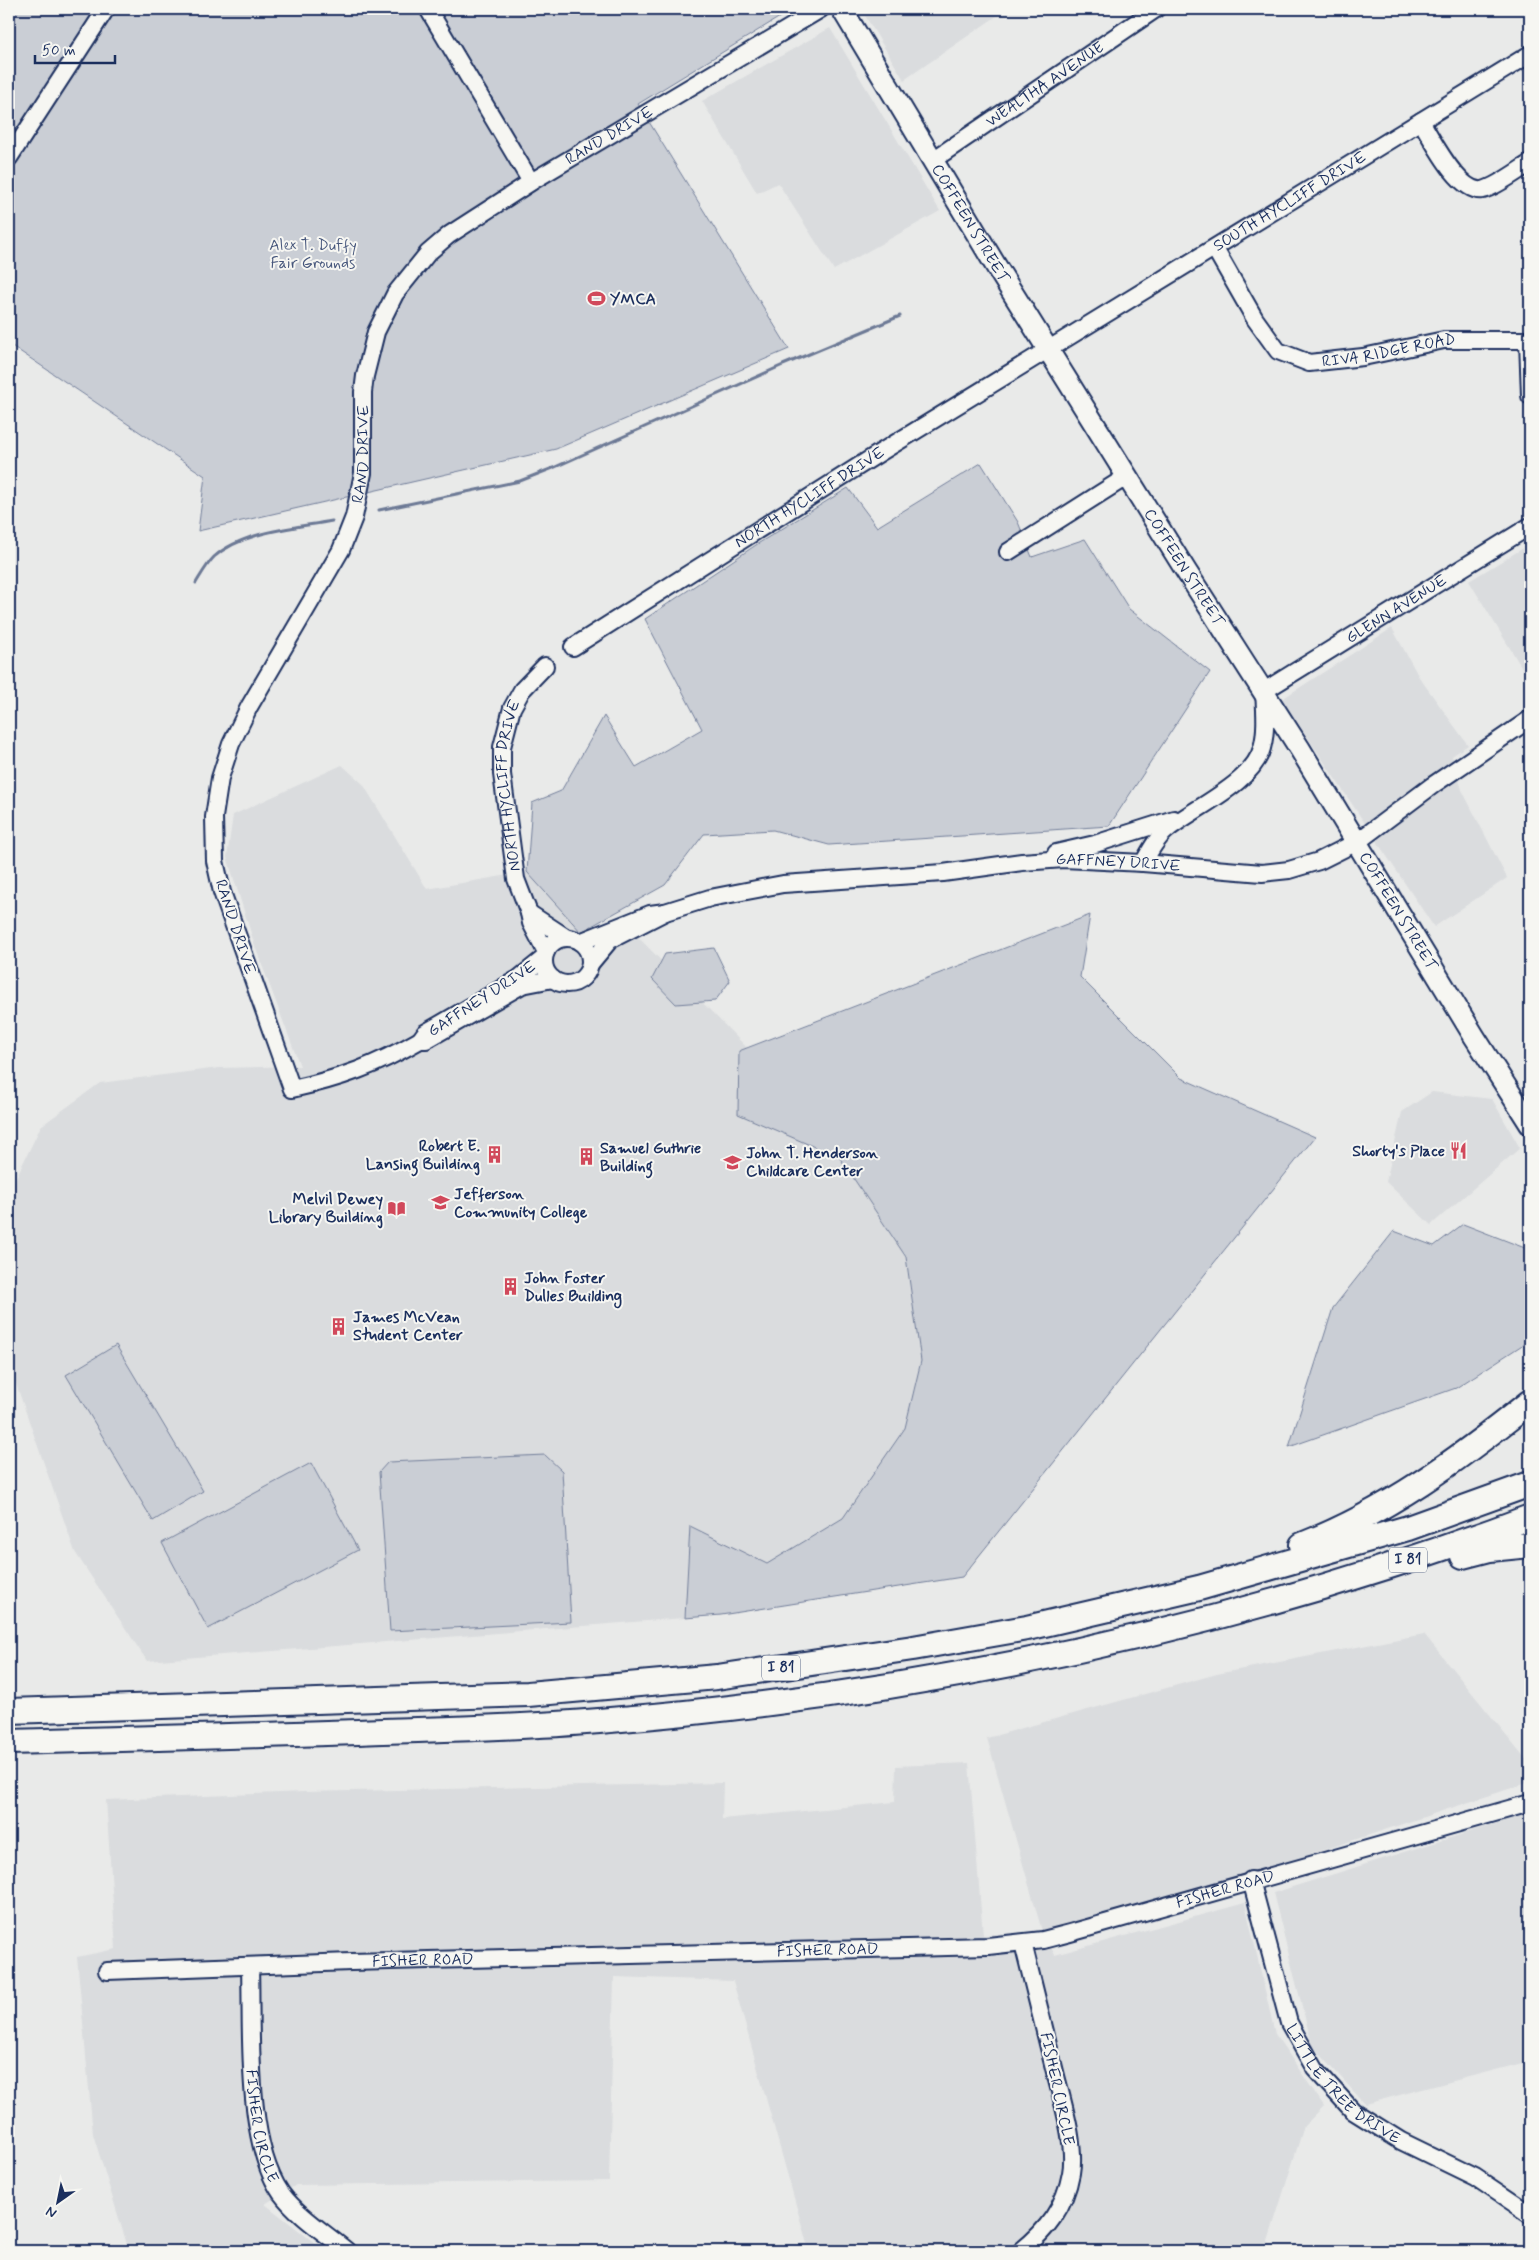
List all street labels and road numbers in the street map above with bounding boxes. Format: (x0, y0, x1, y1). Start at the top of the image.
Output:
street label: WEALTHA AVENUE (982, 37, 1108, 132)
street label: RAND DRIVE (561, 101, 657, 170)
street label: SOUTH HYCLIFF DRIVE (1209, 146, 1370, 256)
street label: COFFEEN STREET (927, 160, 1015, 288)
street label: RIVA RIDGE ROAD (1321, 330, 1455, 372)
street label: RAND DRIVE (347, 405, 374, 505)
street label: NORTH HYCLIFF DRIVE (731, 442, 889, 553)
street label: COFFEEN STREET (1139, 505, 1230, 631)
street label: GLENN AVENUE (1342, 570, 1451, 648)
street label: NORTH HYCLIFF DRIVE (491, 696, 525, 873)
street label: GAFFNEY DRIVE (1055, 848, 1181, 877)
street label: COFFEEN STREET (1354, 848, 1443, 975)
street label: RAND DRIVE (210, 877, 260, 977)
street label: GAFFNEY DRIVE (424, 956, 540, 1042)
road number: I 81 (1389, 1548, 1427, 1572)
road number: I 81 (762, 1656, 800, 1680)
street label: FISHER ROAD (1174, 1865, 1277, 1913)
street label: FISHER ROAD (777, 1938, 879, 1962)
street label: FISHER ROAD (372, 1948, 474, 1972)
street label: LITTLE TREE DRIVE (1281, 2020, 1404, 2148)
street label: FISHER CIRCLE (1035, 2031, 1079, 2147)
street label: FISHER CIRCLE (241, 2069, 284, 2186)

